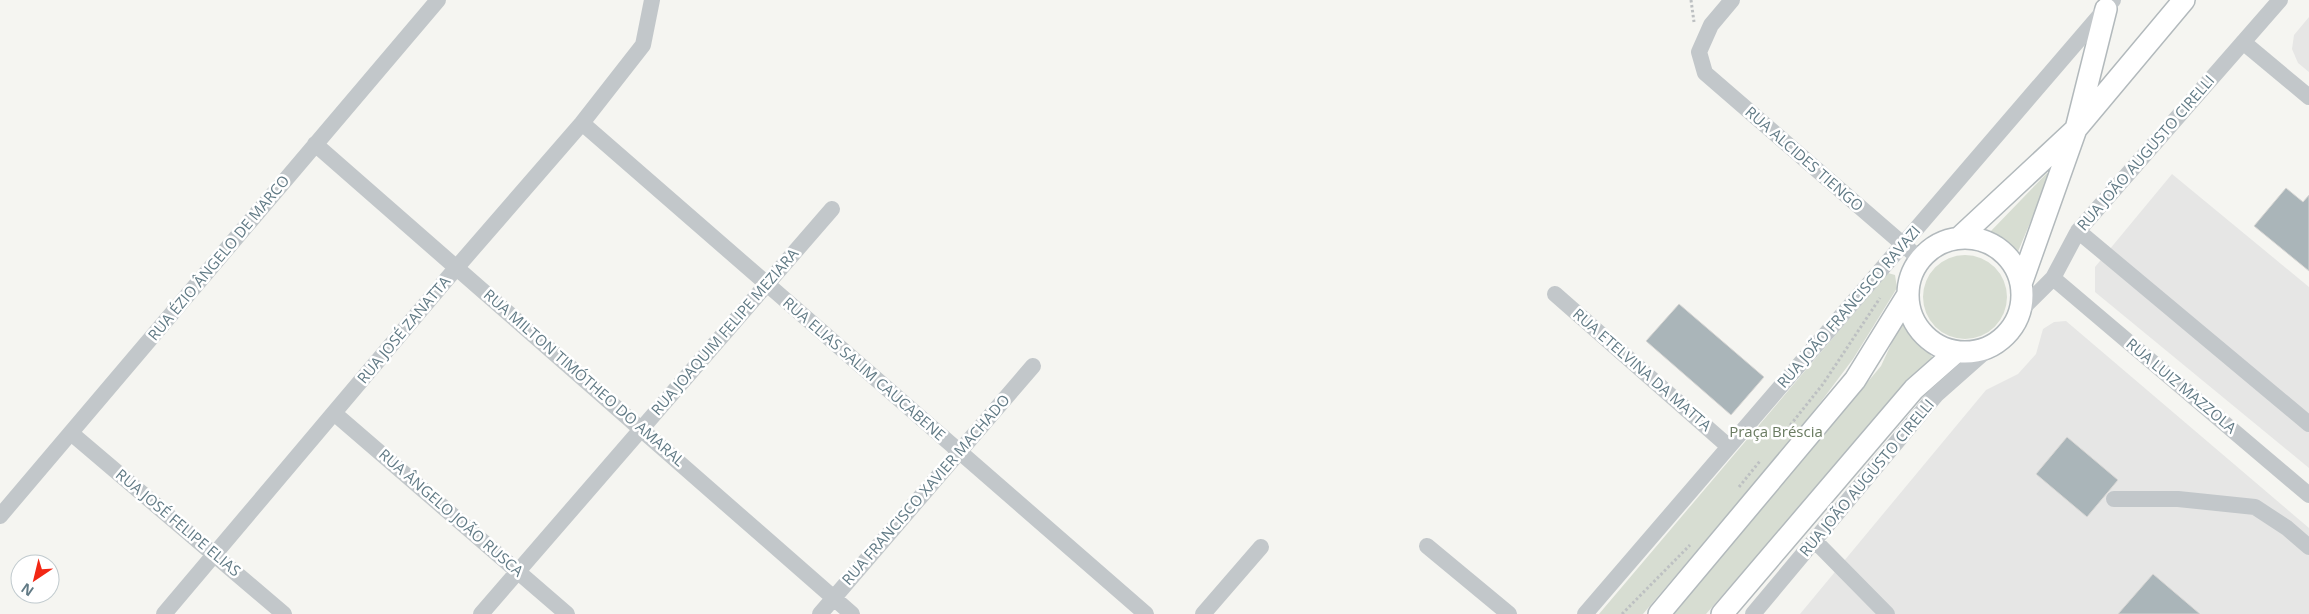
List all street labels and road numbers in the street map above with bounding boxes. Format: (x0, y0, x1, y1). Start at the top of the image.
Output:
street label: RUA JOÃO AUGUSTO CIRELLI (2072, 70, 2218, 234)
street label: RUA ALCIDES TIENGO (1741, 101, 1868, 215)
street label: RUA ÉZIO ÂNGELO DE MARCO (143, 170, 293, 344)
street label: RUA JOÃO FRANCISCO RAVAZI (1772, 221, 1924, 392)
street label: RUA JOAQUIM FELIPE MEZIARA (646, 243, 803, 419)
street label: RUA JOSÉ ZANATTA (352, 271, 454, 387)
street label: RUA MILTON TIMÓTHEO DO AMARAL (480, 284, 690, 470)
street label: RUA ELIAS SALIM CAUCABENE (779, 292, 950, 444)
street label: RUA ETELVINA DA MATTA (1569, 304, 1717, 435)
street label: RUA LUIZ MAZZOLA (2122, 333, 2241, 438)
street label: RUA FRANCISCO XAVIER MACHADO (837, 390, 1014, 589)
street label: RUA JOÃO AUGUSTO CIRELLI (1794, 394, 1938, 560)
street label: RUA ÂNGELO JOÃO RUSCA (375, 444, 528, 581)
street label: RUA JOSÉ FELIPE ELIAS (112, 464, 245, 580)

